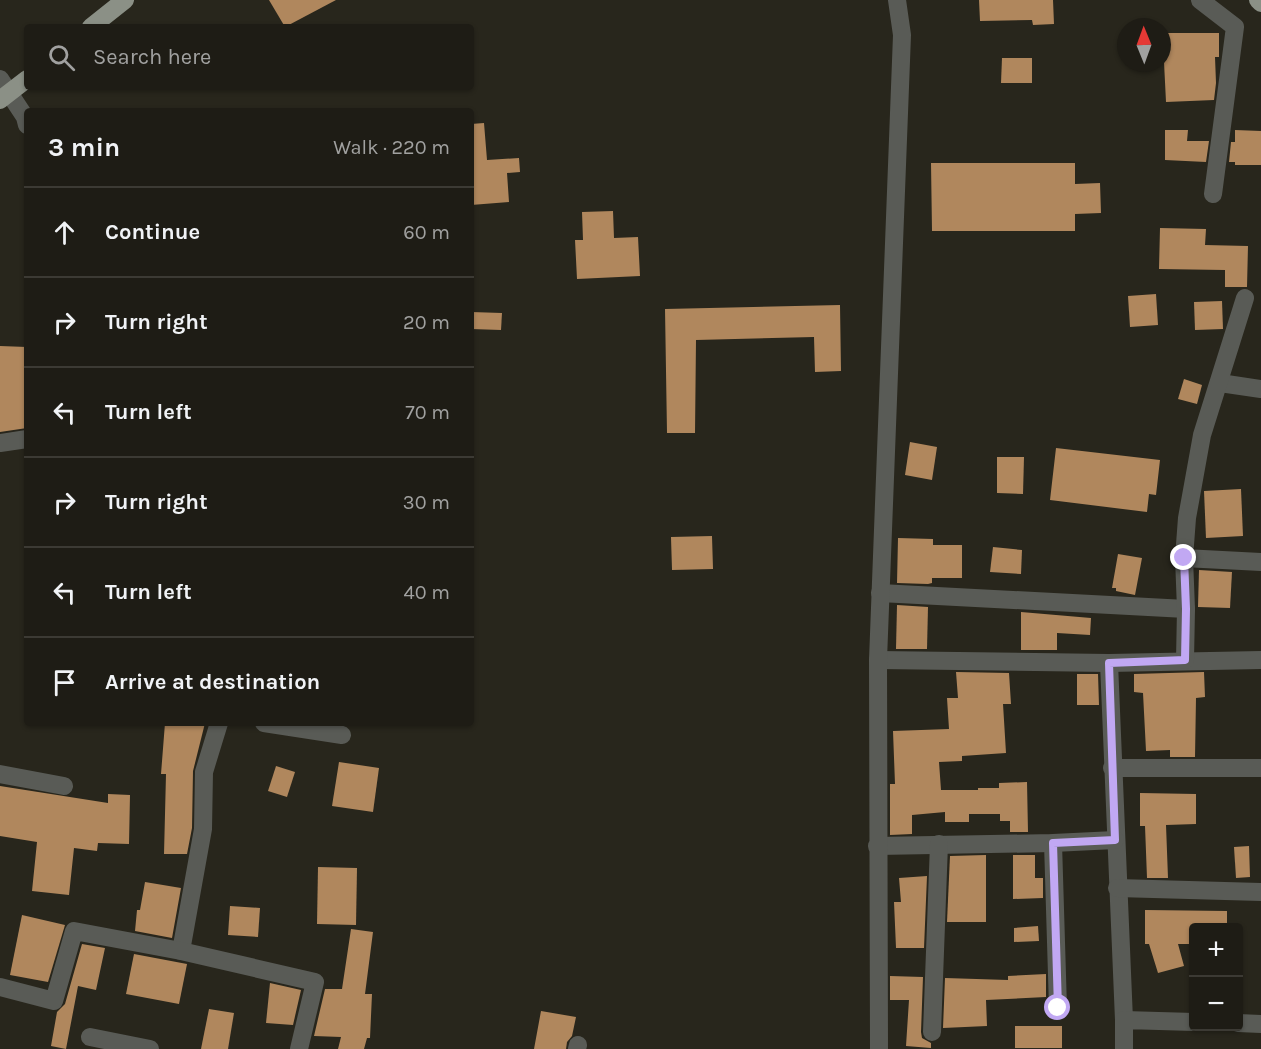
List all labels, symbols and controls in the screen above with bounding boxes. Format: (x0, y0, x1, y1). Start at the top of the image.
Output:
north arrow (1117, 18, 1171, 72)
search box (24, 24, 474, 90)
icon: search (45, 41, 78, 74)
text: Search here (93, 44, 211, 70)
text: 3 min (48, 132, 120, 163)
text: Walk · 220 m (333, 136, 450, 159)
icon: ahead (48, 216, 81, 249)
text: Continue (105, 219, 200, 245)
text: 60 m (403, 221, 450, 244)
icon: right (48, 306, 81, 339)
text: Turn right (105, 309, 208, 335)
text: 20 m (403, 311, 450, 334)
icon: left (48, 396, 81, 429)
text: Turn left (105, 399, 192, 425)
text: 70 m (405, 401, 450, 424)
icon: right (48, 486, 81, 519)
text: Turn right (105, 489, 208, 515)
text: 30 m (403, 491, 450, 514)
route end (1170, 544, 1196, 570)
icon: left (48, 576, 81, 609)
text: Turn left (105, 579, 192, 605)
text: 40 m (404, 581, 450, 604)
icon: arrive (48, 666, 81, 699)
text: Arrive at destination (105, 669, 320, 695)
map controls (1189, 923, 1243, 1031)
button: + (1189, 923, 1243, 977)
button: − (1189, 977, 1243, 1031)
route start (1044, 994, 1070, 1020)

